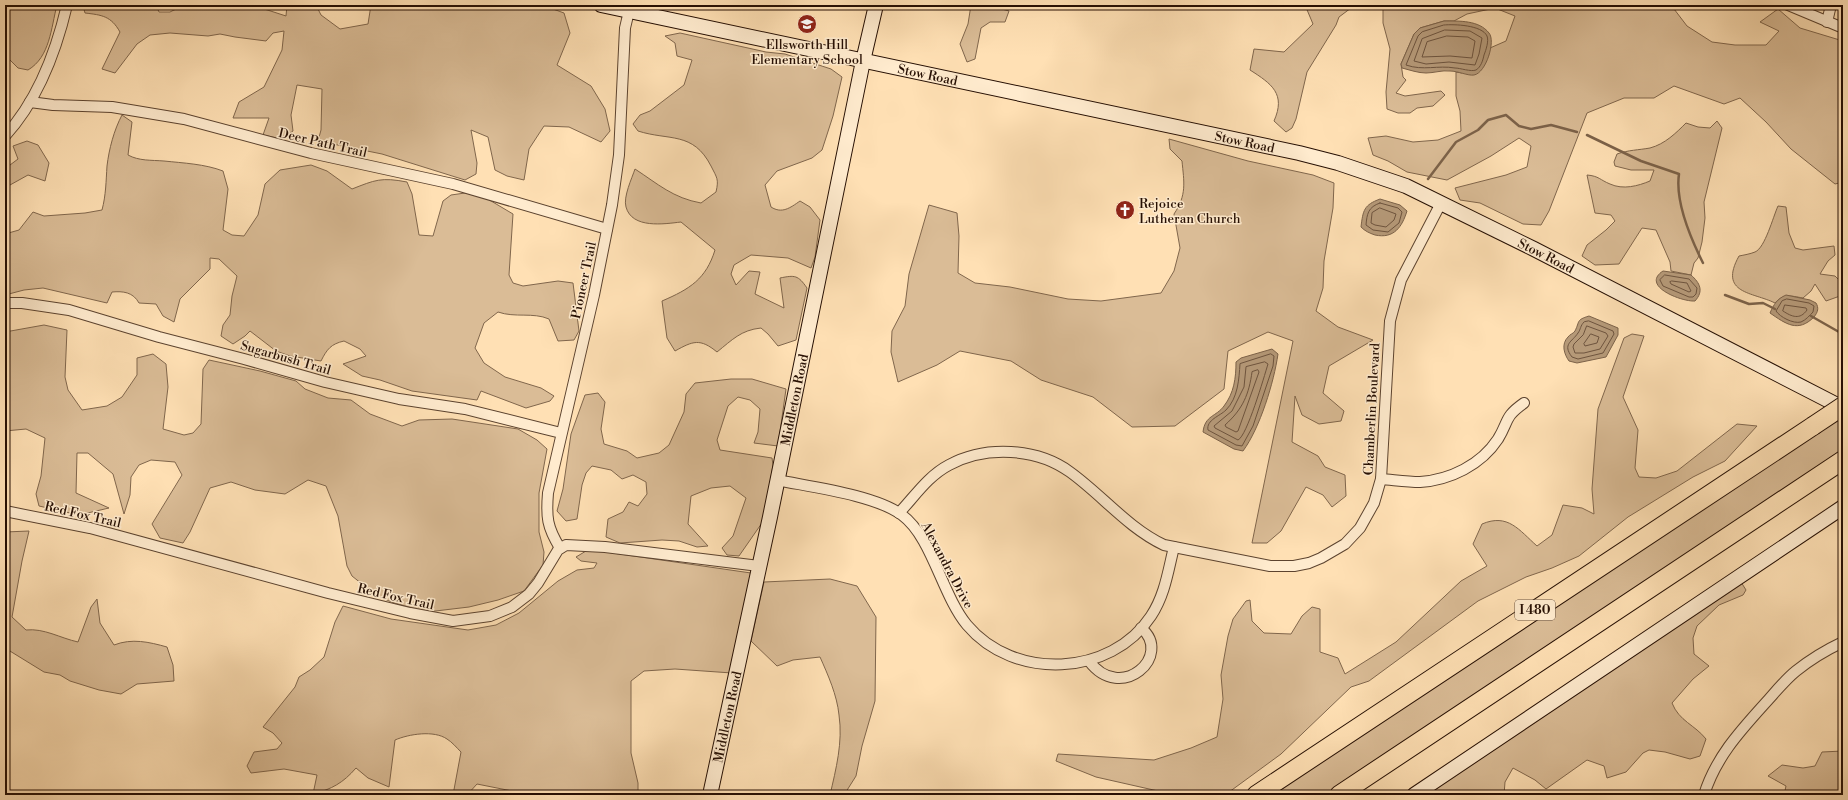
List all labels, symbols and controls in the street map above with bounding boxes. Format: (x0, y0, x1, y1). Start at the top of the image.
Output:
school or university icon: Ellsworth Hill Elementary School (796, 13, 818, 35)
place label: Ellsworth Hill Elementary School (751, 37, 863, 68)
street label: Stow Road (896, 61, 960, 90)
street label: Deer Path Trail (277, 125, 369, 161)
street label: Stow Road (1213, 128, 1276, 157)
place label: Rejoice Lutheran Church (1139, 196, 1241, 227)
church icon: Rejoice Lutheran Church (1114, 199, 1136, 221)
street label: Stow Road (1515, 235, 1577, 277)
street label: Pioneer Trail (568, 240, 600, 320)
street label: Sugarbush Trail (239, 337, 333, 379)
street label: Chamberlin Boulevard (1361, 342, 1383, 476)
street label: Middleton Road (778, 352, 812, 447)
street label: Red Fox Trail (43, 498, 123, 532)
street label: Alexandra Drive (917, 519, 977, 612)
street label: Red Fox Trail (356, 580, 436, 614)
road number: I 480 (1515, 600, 1555, 620)
street label: Middleton Road (710, 669, 746, 764)

